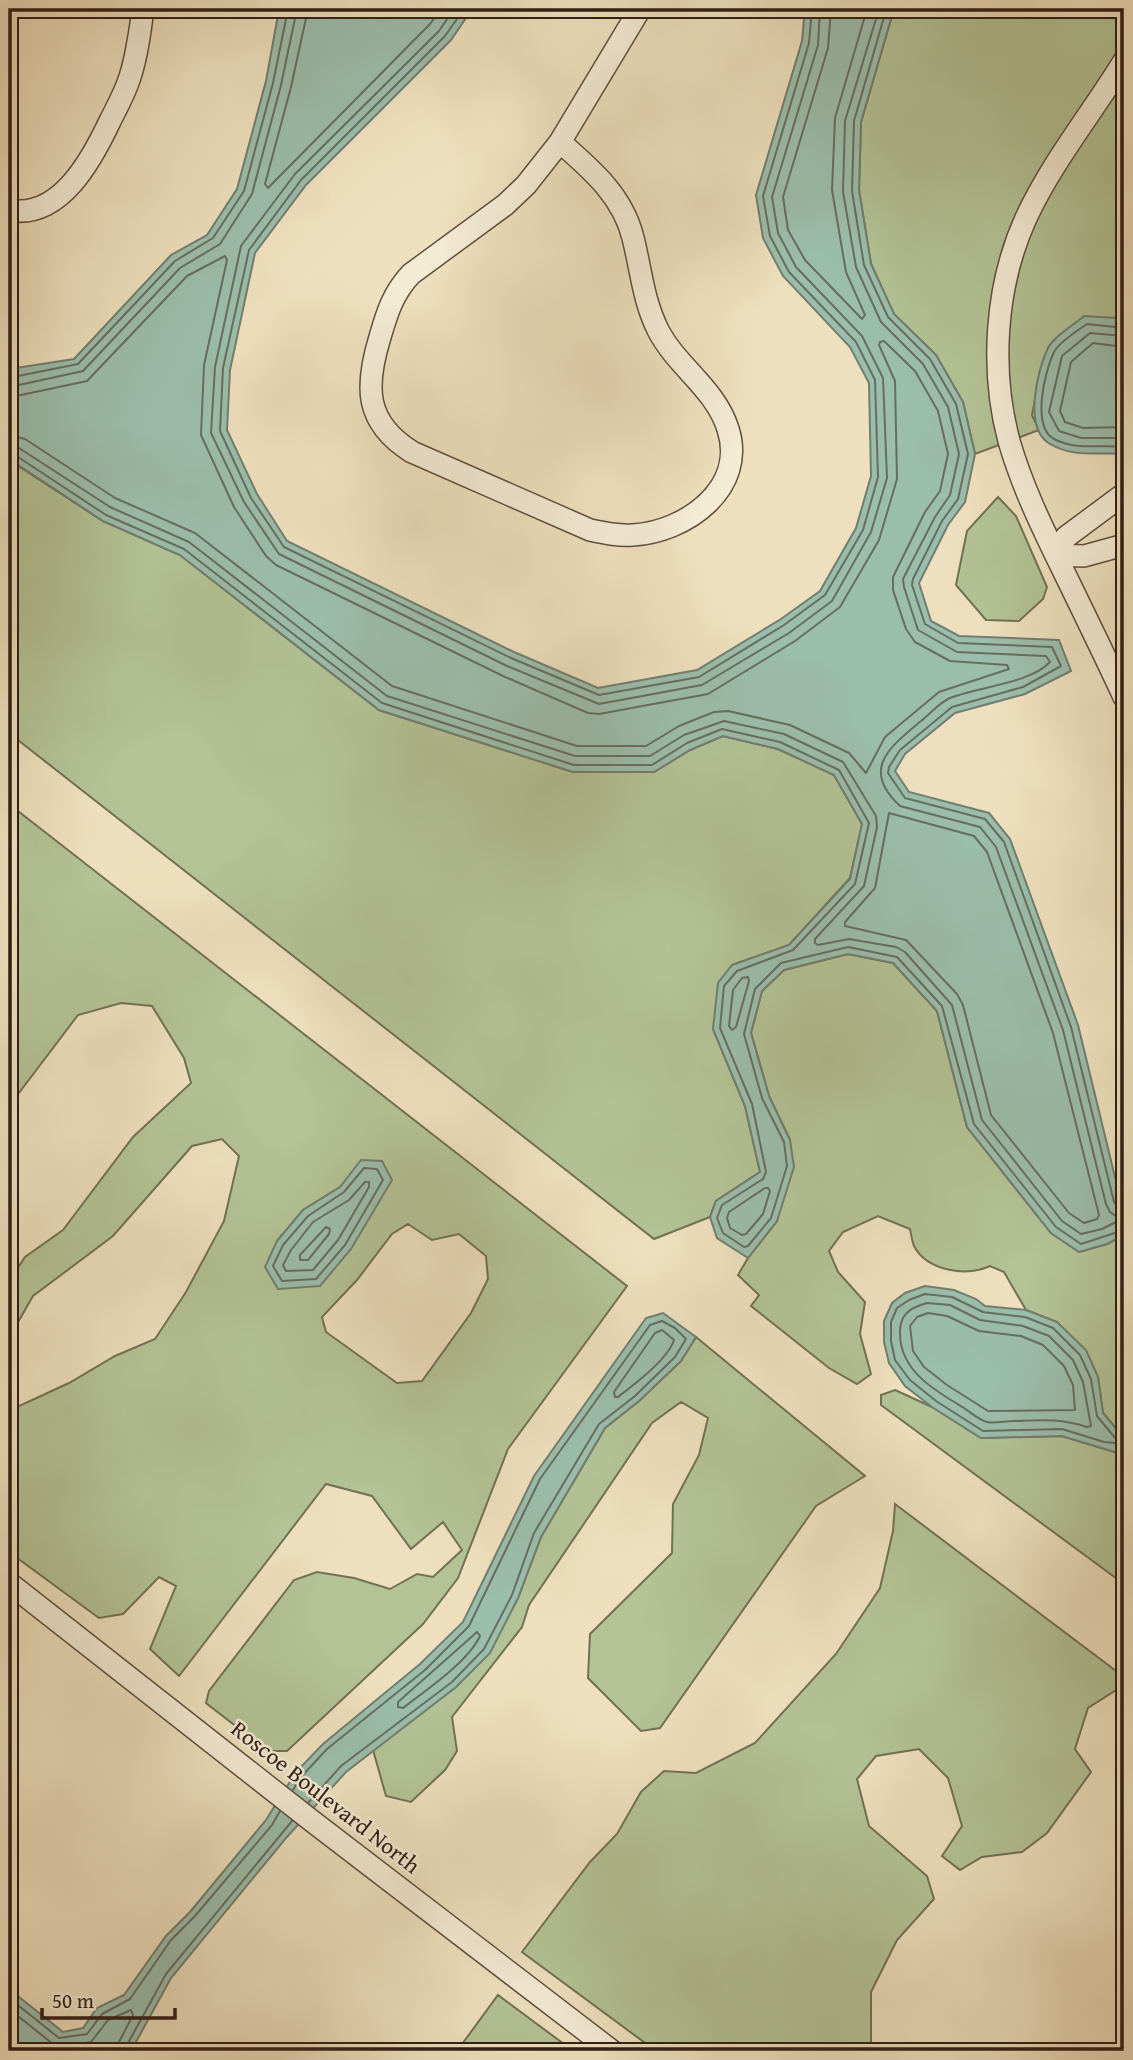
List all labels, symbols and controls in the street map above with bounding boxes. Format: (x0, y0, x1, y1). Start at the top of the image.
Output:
street label: Roscoe Boulevard North (225, 1712, 428, 1881)
scale bar (42, 1976, 175, 2020)
text: 50 m (52, 1985, 94, 2016)

